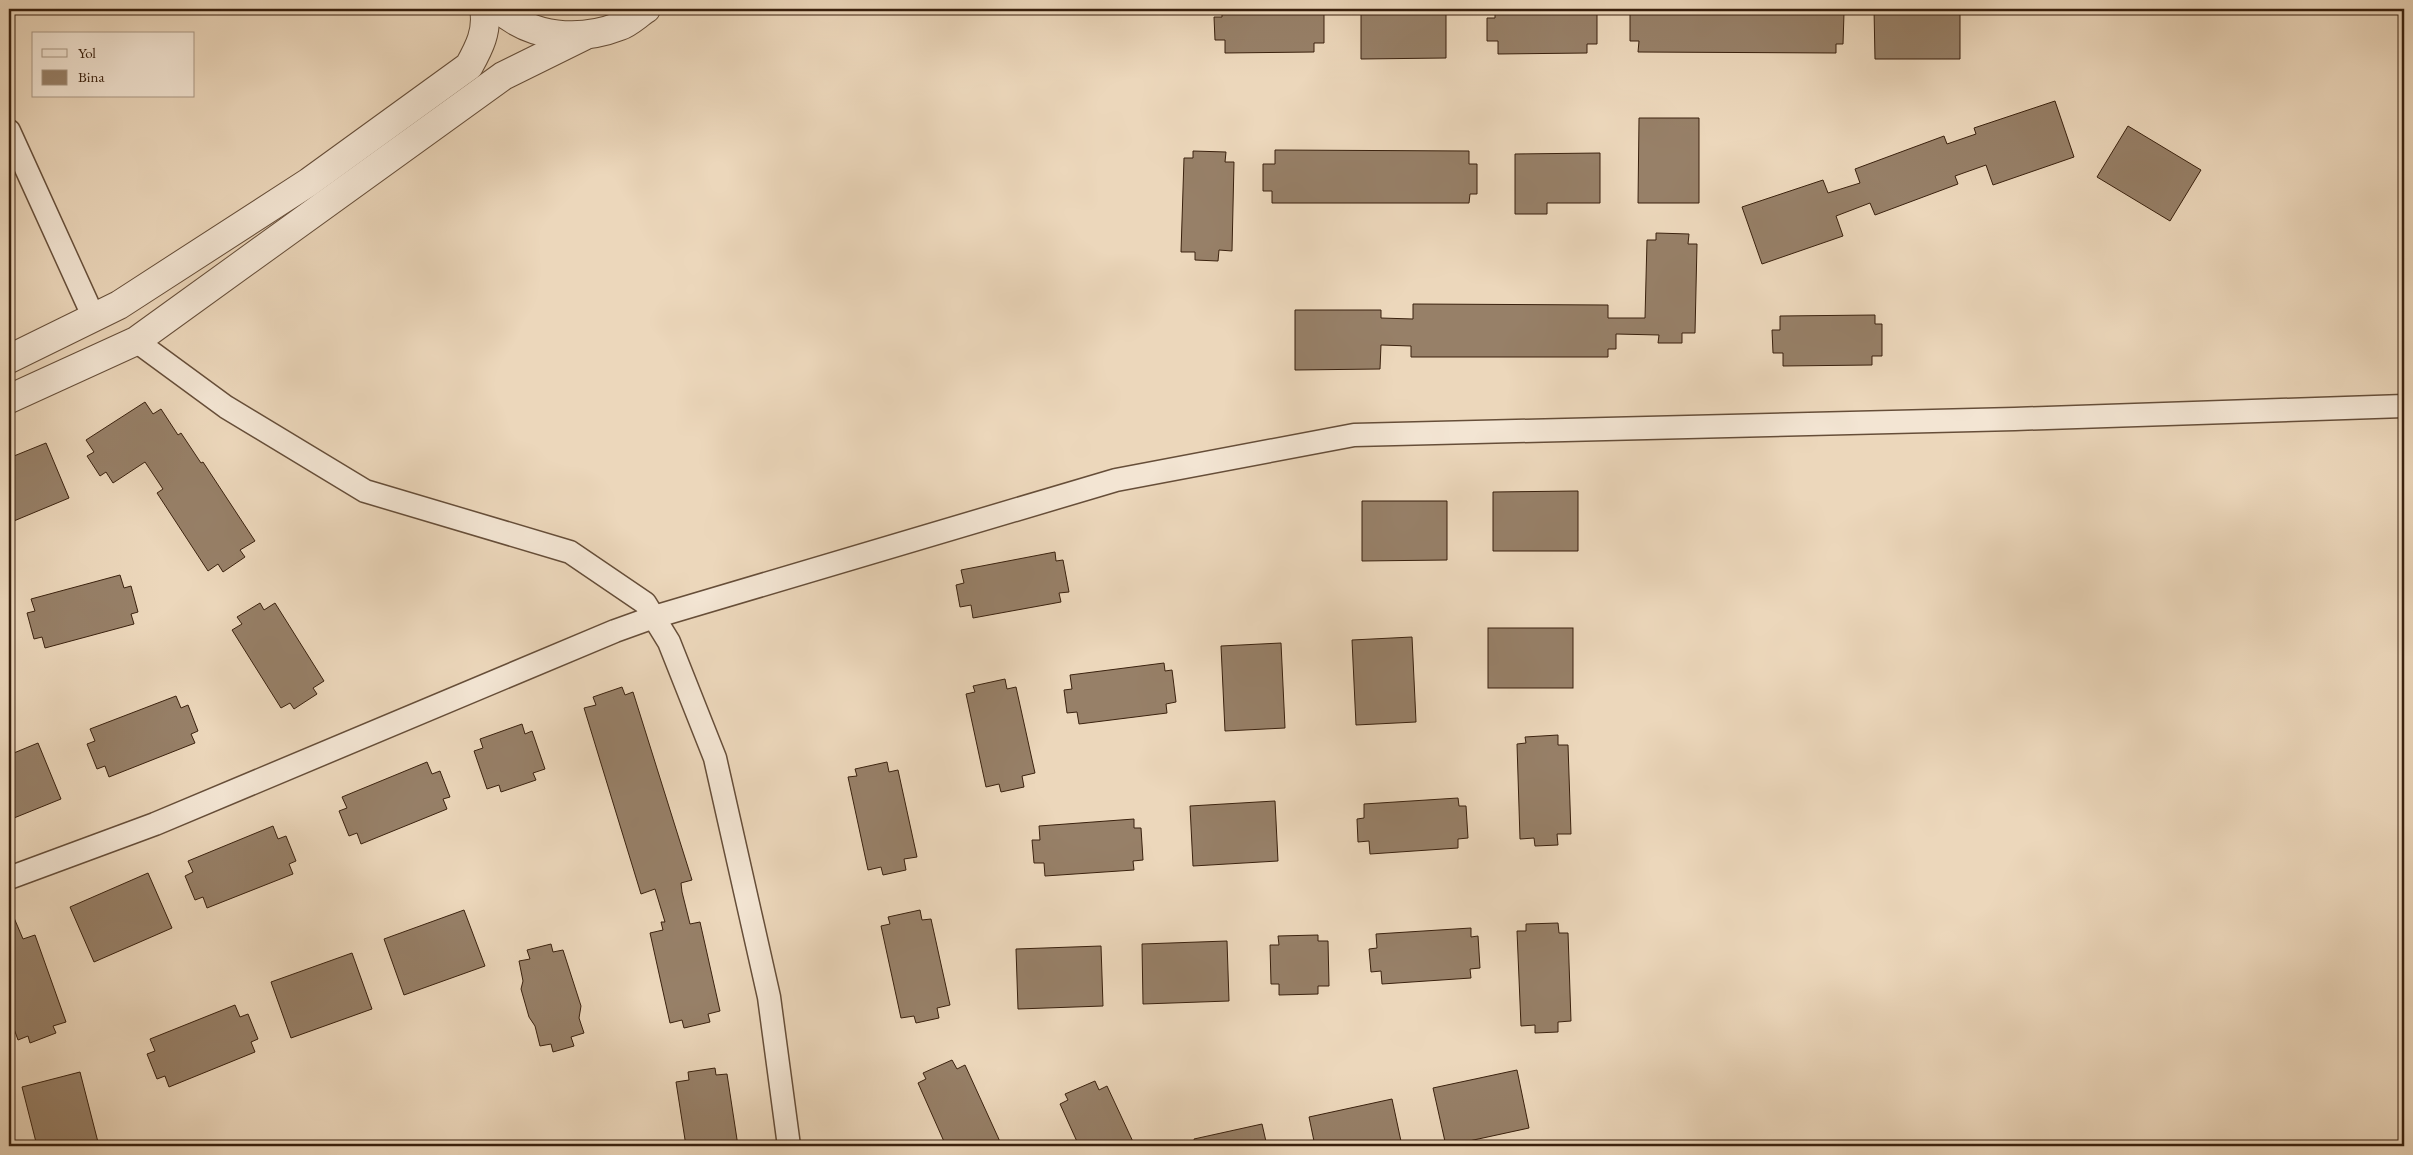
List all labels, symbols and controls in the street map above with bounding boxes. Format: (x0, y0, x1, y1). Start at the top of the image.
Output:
legend (32, 32, 195, 98)
text: Yol (78, 43, 96, 62)
text: Bina (78, 67, 104, 86)

